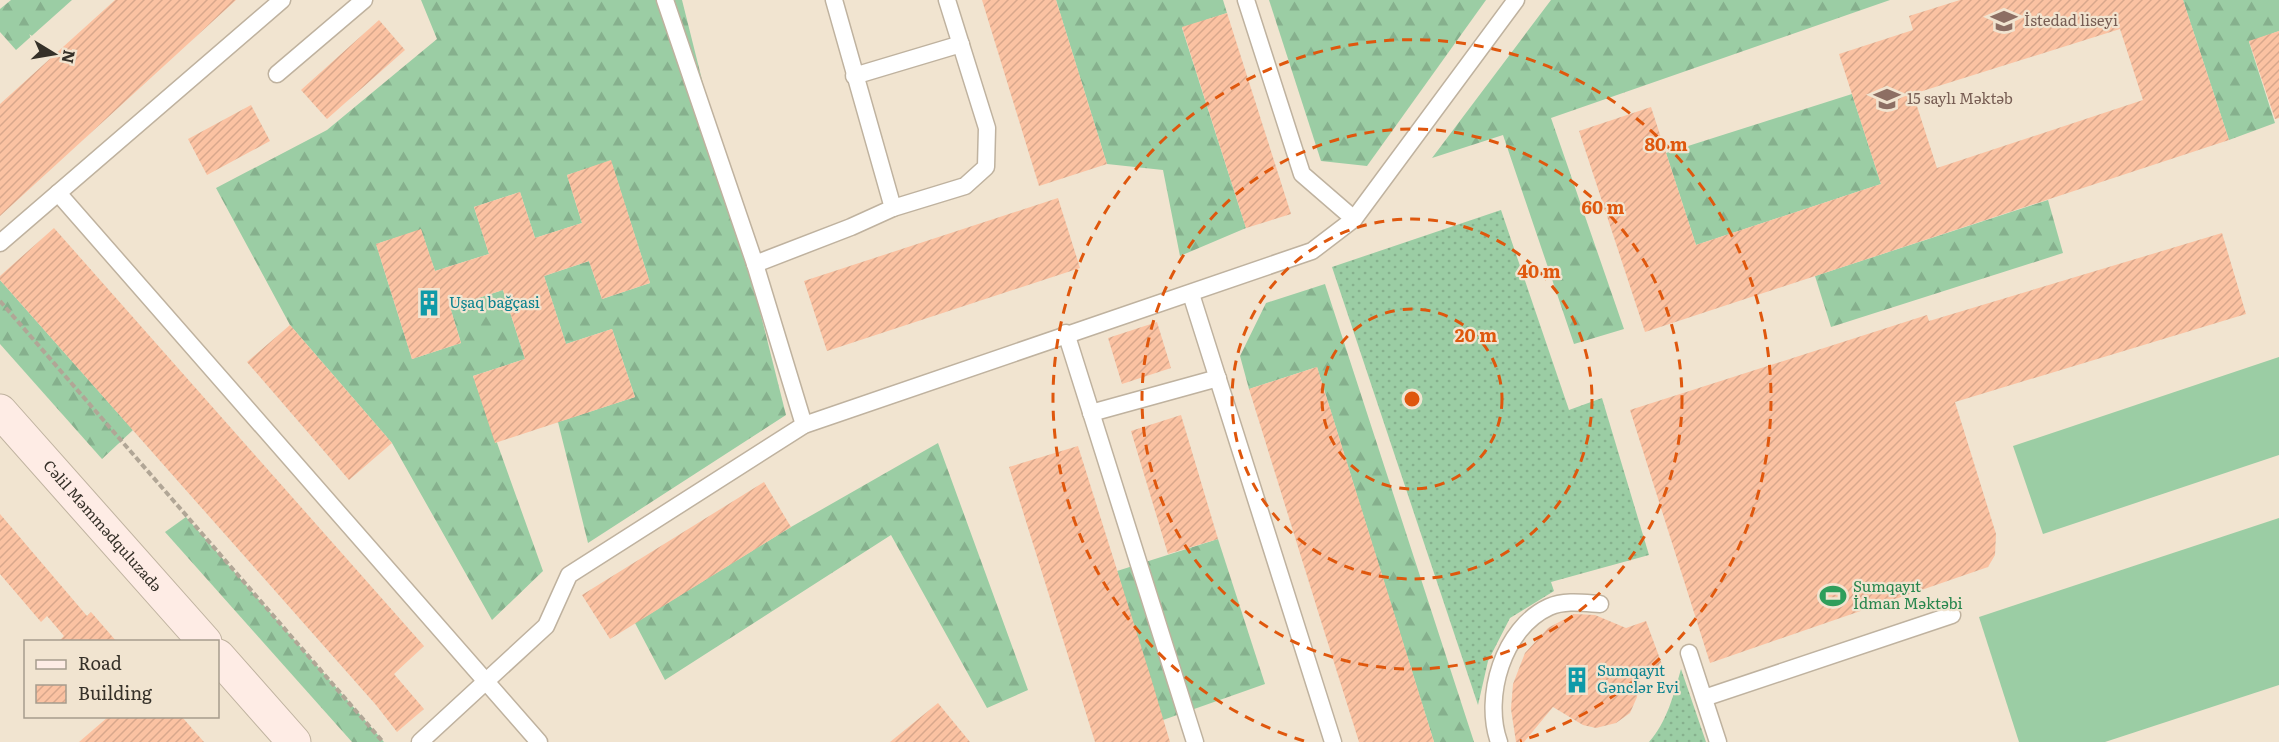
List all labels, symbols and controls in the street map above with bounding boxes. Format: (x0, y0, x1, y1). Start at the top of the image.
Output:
school or university icon: İstedad liseyi (1989, 6, 2019, 36)
place label: İstedad liseyi (2024, 8, 2118, 31)
north arrow (24, 24, 84, 84)
text: N (57, 48, 83, 66)
school or university icon: 15 saylı Məktəb (1872, 84, 1902, 114)
place label: 15 saylı Məktəb (1907, 86, 2013, 109)
text: 80 m (1644, 130, 1688, 157)
text: 60 m (1581, 193, 1625, 220)
text: 40 m (1517, 257, 1561, 284)
building icon: Uşaq bağçasi (414, 288, 444, 318)
place label: Uşaq bağçasi (449, 290, 540, 313)
text: 20 m (1455, 321, 1497, 348)
centre of rings (1402, 389, 1422, 409)
street label: Cəlil Məmmədquluzadə (38, 454, 168, 596)
place label: Sumqayıt İdman Məktəbi (1853, 574, 1963, 614)
sports icon: Sumqayıt İdman Məktəbi (1818, 581, 1848, 611)
legend (24, 640, 219, 718)
text: Road (78, 649, 122, 676)
place label: Sumqayıt Gənclər Evi (1597, 658, 1679, 698)
building icon: Sumqayıt Gənclər Evi (1562, 665, 1592, 695)
text: Building (78, 679, 153, 706)

